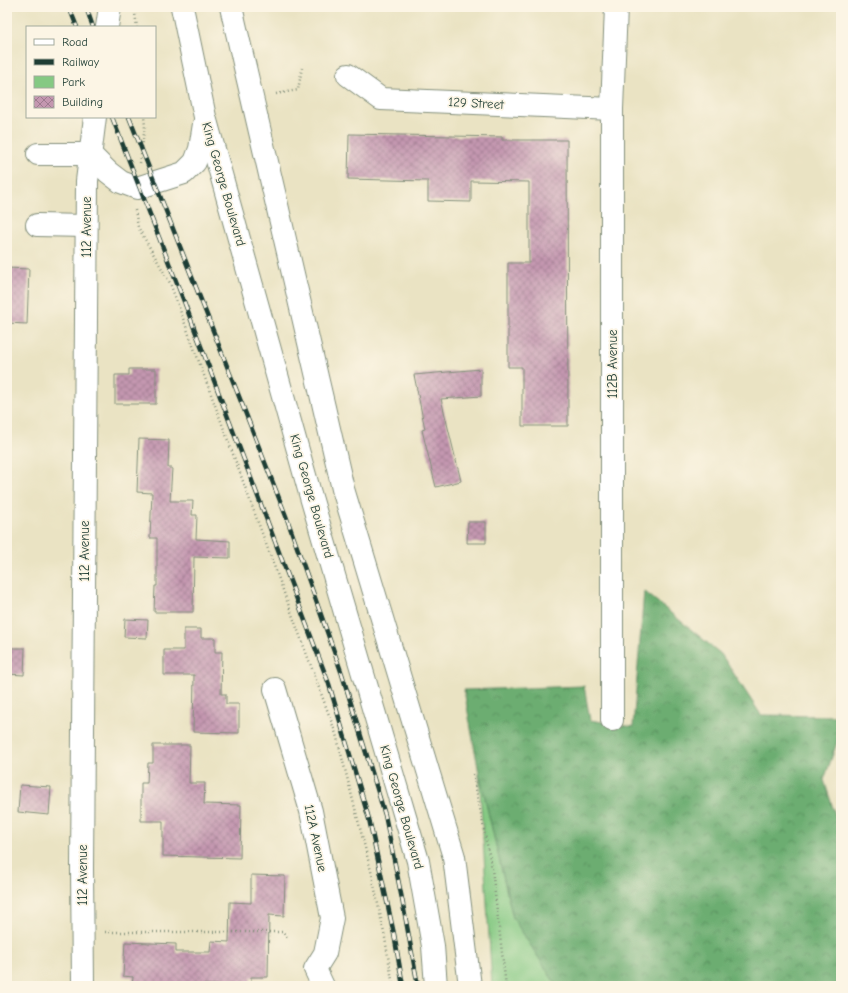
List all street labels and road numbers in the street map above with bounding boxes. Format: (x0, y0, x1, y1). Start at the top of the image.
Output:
street label: 129 Street (448, 94, 506, 112)
street label: King George Boulevard (199, 120, 249, 248)
street label: 112 Avenue (79, 196, 94, 258)
street label: 112B Avenue (605, 329, 620, 399)
street label: King George Boulevard (287, 432, 337, 560)
street label: 112 Avenue (77, 520, 92, 582)
street label: King George Boulevard (377, 743, 427, 871)
street label: 112A Avenue (302, 803, 331, 874)
street label: 112 Avenue (75, 844, 90, 906)

